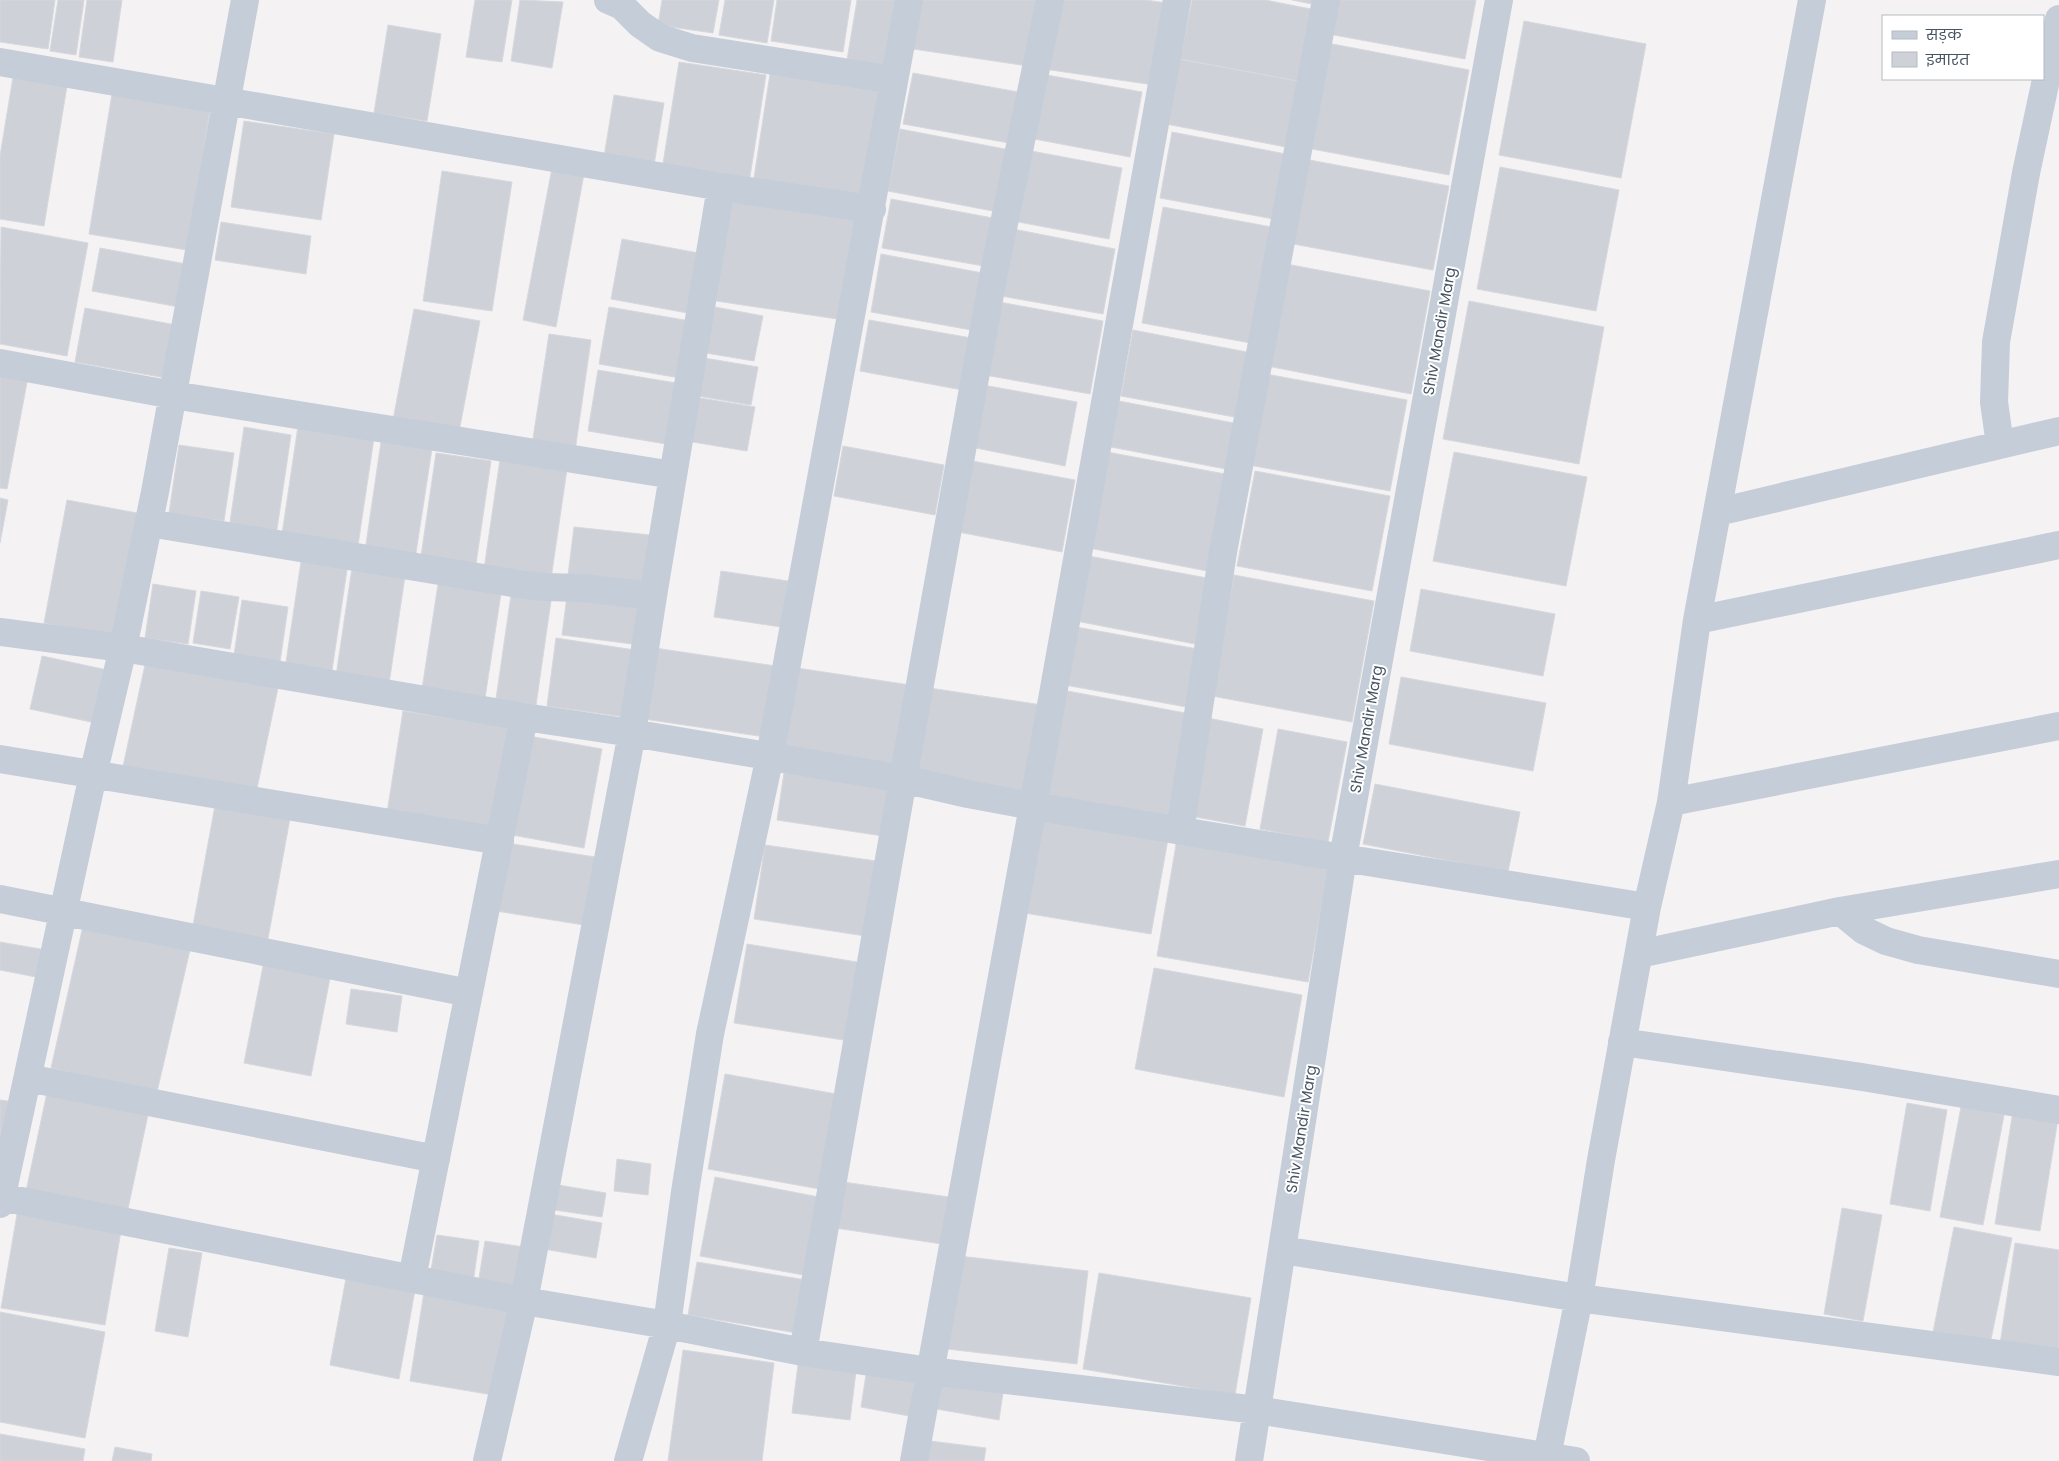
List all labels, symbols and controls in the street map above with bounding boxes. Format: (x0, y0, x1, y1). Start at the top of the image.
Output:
legend (1882, 15, 2044, 80)
text: सड़क (1925, 24, 1963, 45)
text: इमारत (1925, 49, 1970, 70)
street label: Shiv Mandir Marg (1417, 265, 1461, 397)
street label: Shiv Mandir Marg (1344, 663, 1388, 795)
street label: Shiv Mandir Marg (1281, 1063, 1321, 1195)

